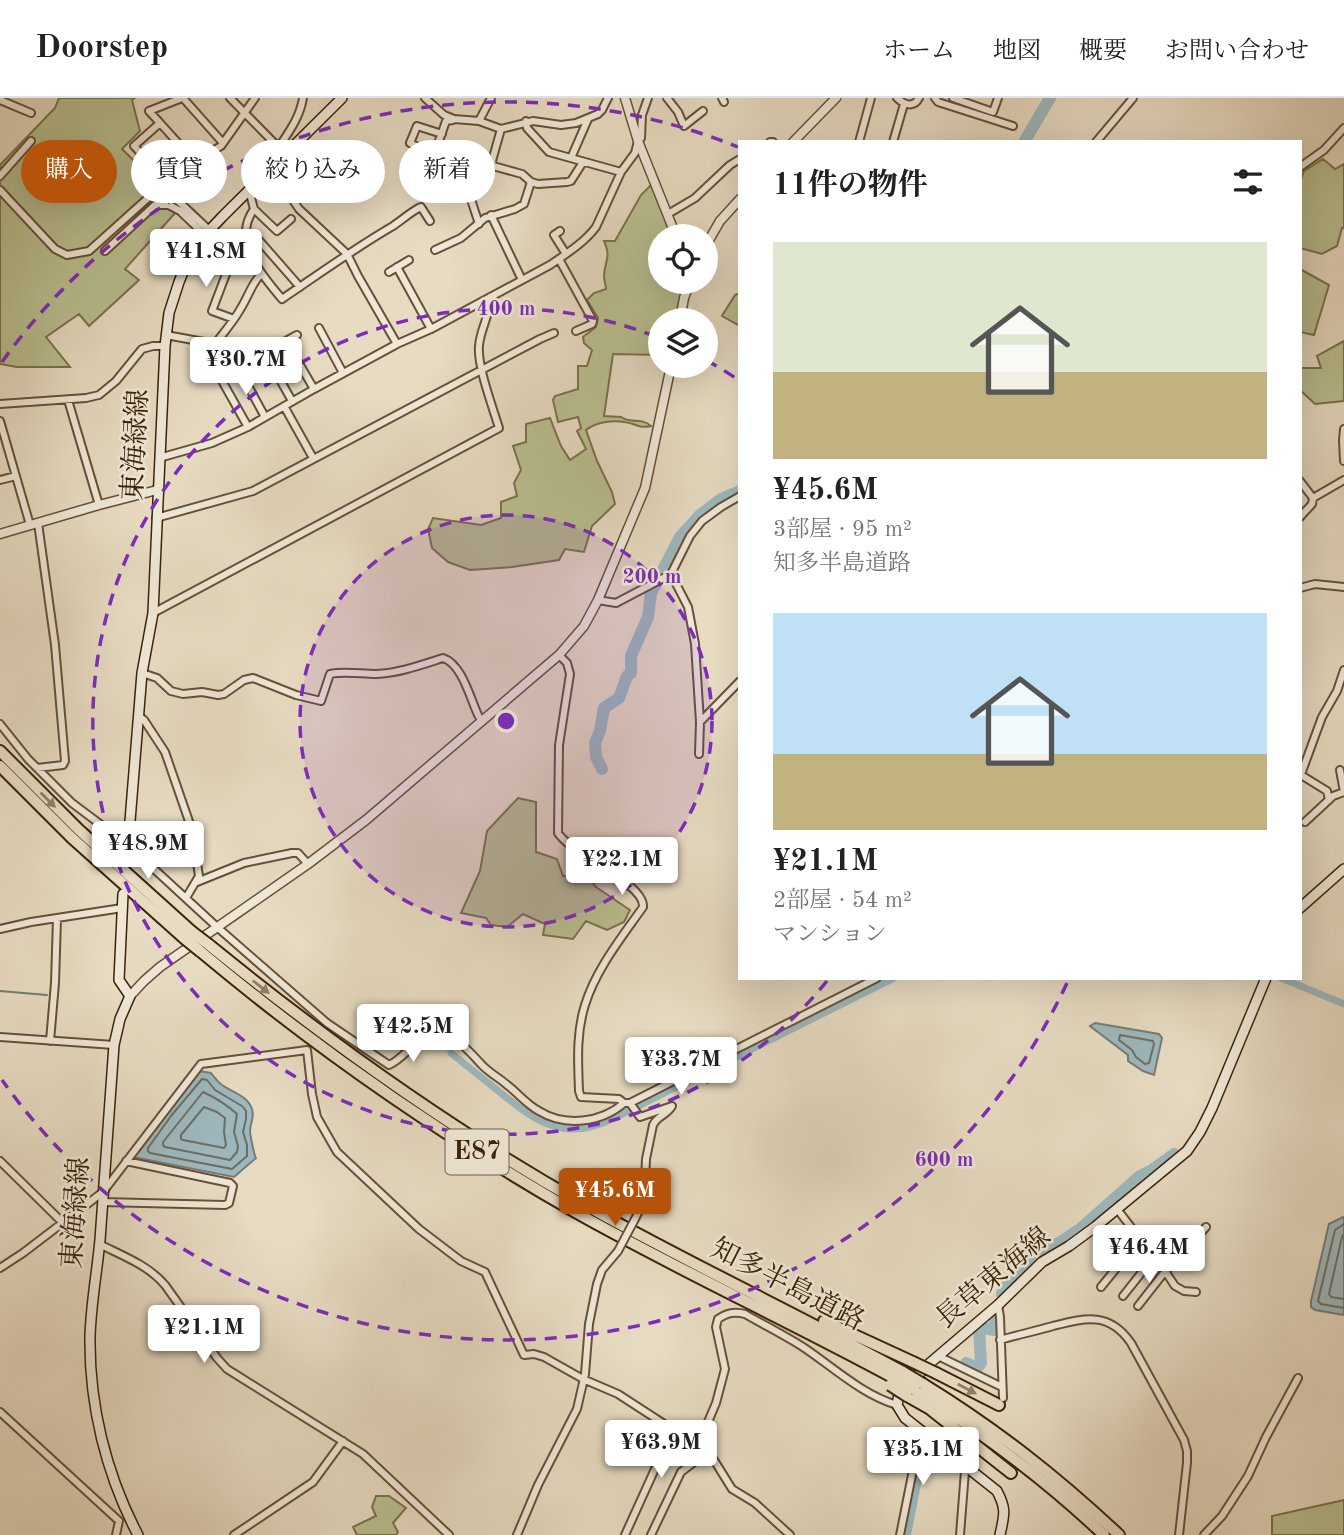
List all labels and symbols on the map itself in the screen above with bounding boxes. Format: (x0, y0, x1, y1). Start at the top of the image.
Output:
pin: ¥41.8M (149, 230, 263, 289)
text: 400 m (476, 299, 536, 320)
pin: ¥30.7M (189, 338, 303, 397)
street label: 東海緑線 (117, 388, 154, 502)
text: 200 m (622, 567, 682, 588)
centre of rings (494, 709, 518, 733)
one-way arrow (39, 791, 56, 807)
pin: ¥48.9M (91, 822, 205, 881)
pin: ¥22.1M (565, 838, 679, 897)
one-way arrow (251, 979, 269, 994)
pin: ¥42.5M (356, 1004, 470, 1064)
pin: ¥33.7M (624, 1038, 738, 1097)
road number: E87 (446, 1130, 508, 1175)
text: 600 m (914, 1150, 974, 1171)
street label: 東海緑線 (56, 1156, 95, 1270)
pin: ¥45.6M (558, 1168, 672, 1228)
street label: 長草東海線 (929, 1221, 1057, 1335)
pin: ¥46.4M (1092, 1226, 1206, 1285)
street label: 知多半島道路 (706, 1233, 870, 1337)
pin: ¥21.1M (147, 1306, 261, 1365)
one-way arrow (957, 1384, 977, 1395)
pin: ¥63.9M (604, 1420, 718, 1480)
pin: ¥35.1M (866, 1428, 980, 1487)

